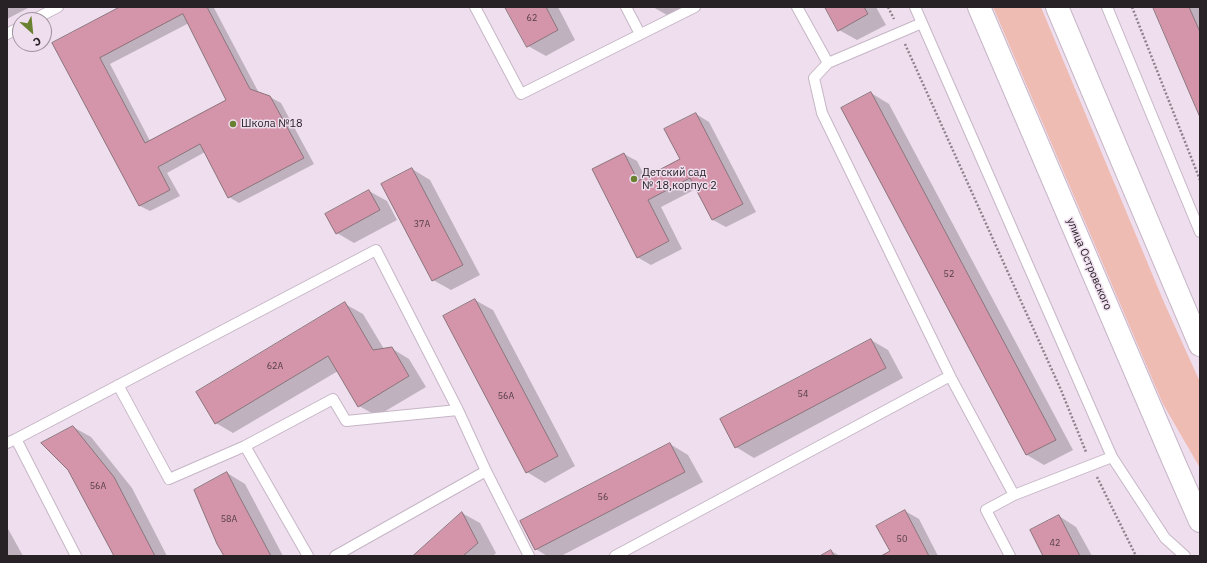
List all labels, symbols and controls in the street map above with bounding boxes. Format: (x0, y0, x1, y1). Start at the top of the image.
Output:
north arrow (12, 12, 52, 52)
house number: 62 (527, 13, 537, 23)
text: С (31, 34, 43, 50)
place label: Школа №18 (241, 117, 303, 131)
marker: Школа №18 (228, 119, 238, 129)
place label: Детский сад № 18,корпус 2 (642, 166, 717, 192)
marker: Детский сад № 18,корпус 2 (629, 174, 639, 184)
street label: улица Островского (1064, 216, 1114, 312)
house number: 37А (414, 219, 430, 229)
house number: 52 (944, 269, 954, 279)
house number: 62А (267, 361, 283, 371)
house number: 54 (798, 389, 808, 399)
house number: 56А (498, 391, 514, 401)
house number: 56А (90, 481, 106, 491)
house number: 56 (598, 492, 608, 502)
house number: 58А (221, 514, 237, 524)
house number: 50 (897, 534, 907, 544)
house number: 42 (1050, 538, 1060, 548)

